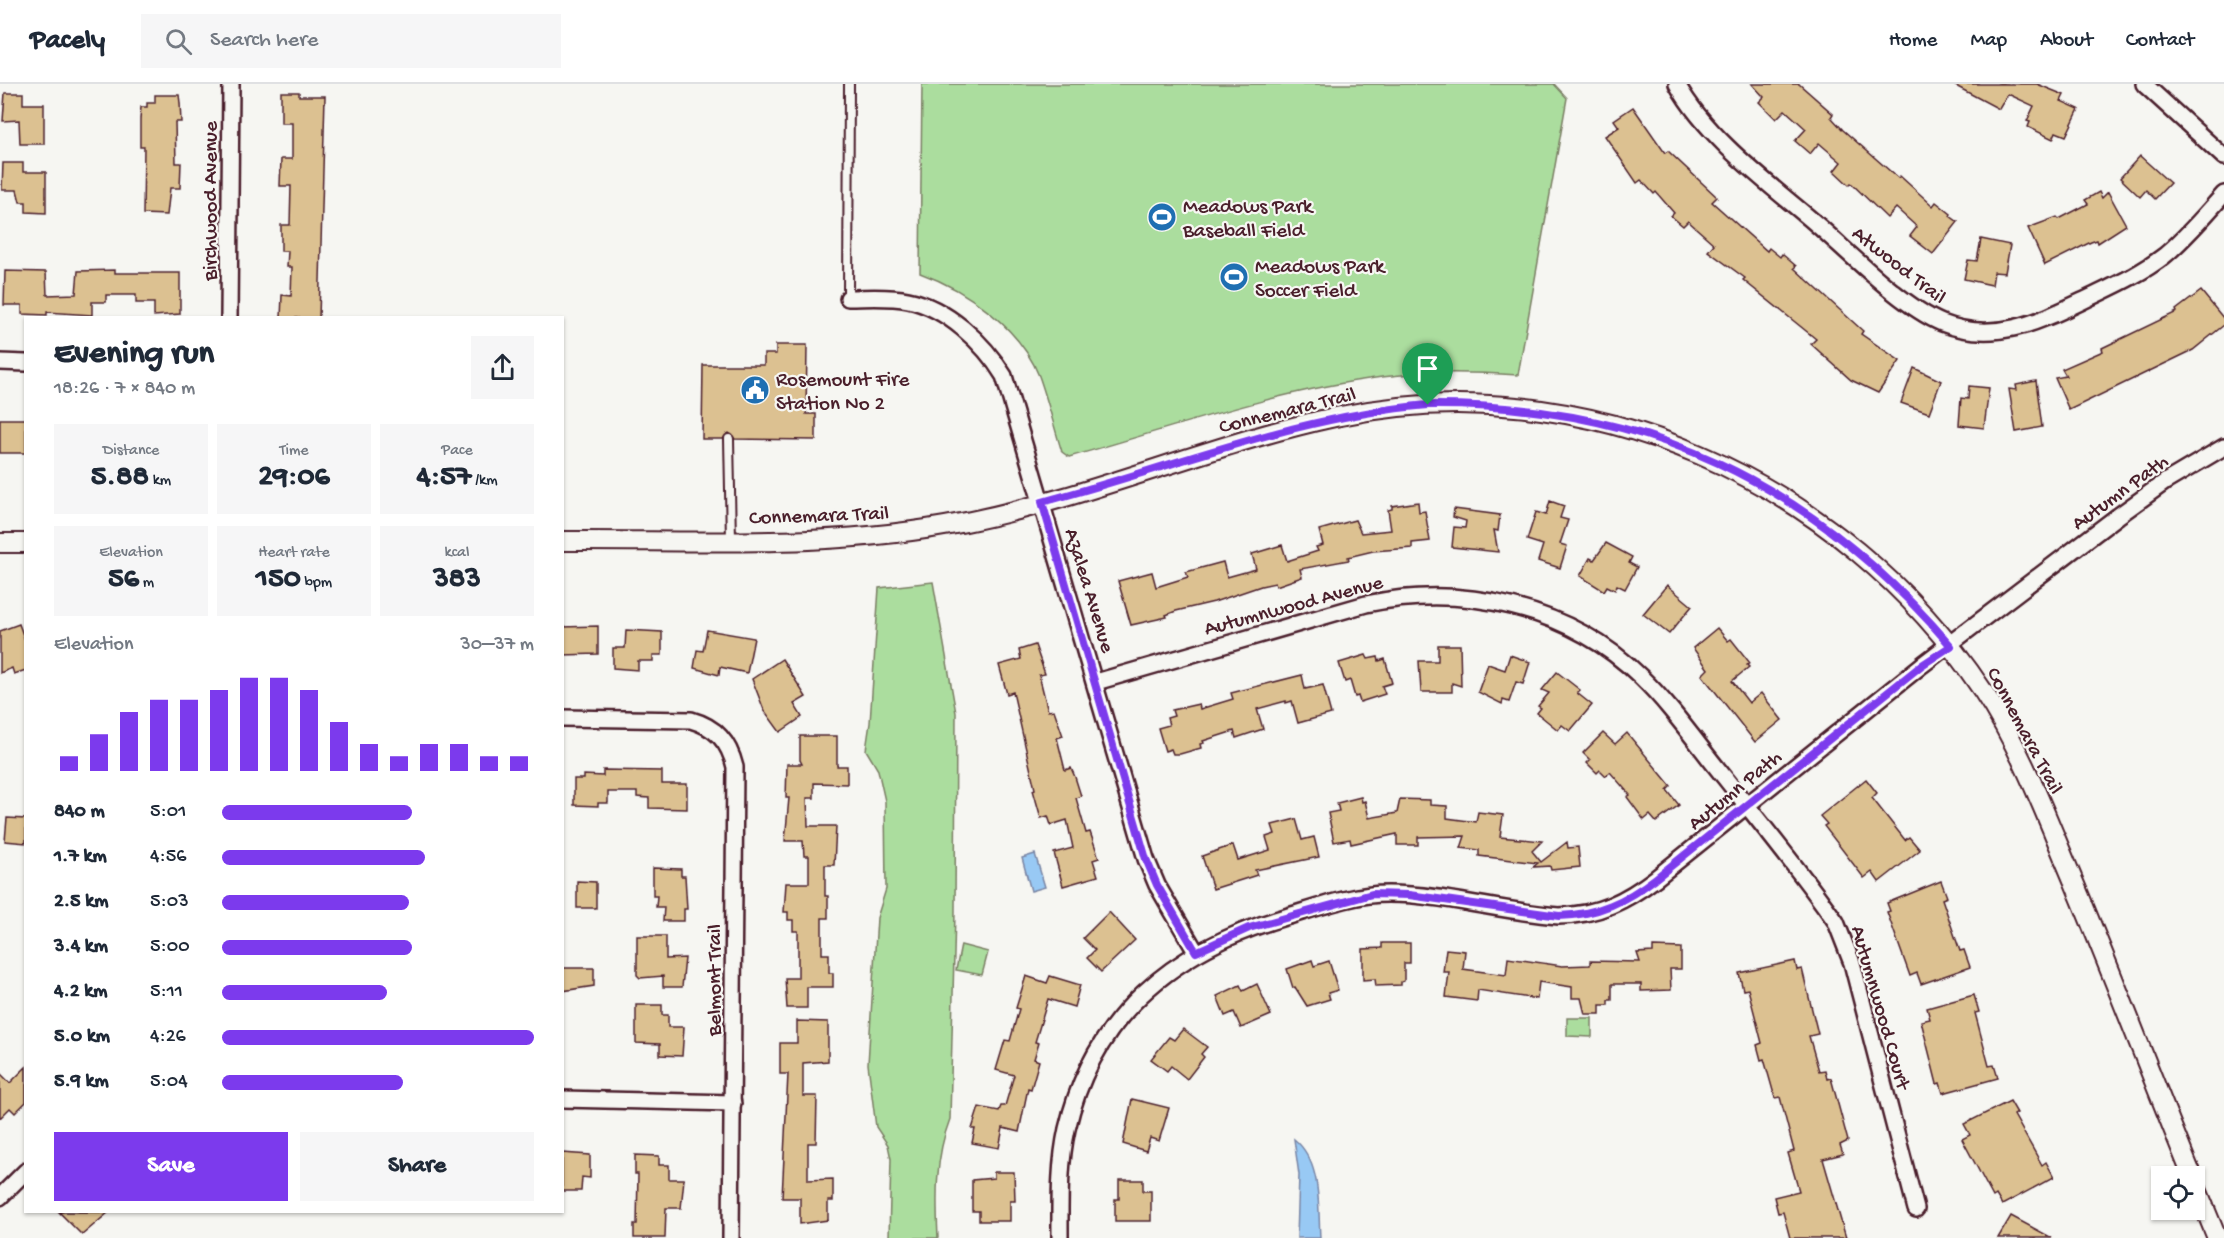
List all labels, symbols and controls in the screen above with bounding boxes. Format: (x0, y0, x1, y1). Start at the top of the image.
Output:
search box (141, 14, 561, 68)
text: Pacely (30, 25, 105, 58)
icon: search (162, 25, 195, 58)
text: Search here (210, 28, 318, 54)
text: Home (1889, 29, 1937, 54)
text: Map (1970, 29, 2007, 54)
text: About (2040, 29, 2093, 54)
text: Contact (2126, 29, 2194, 54)
street label: Birchwood Avenue (200, 120, 225, 282)
place label: Meadows Park Baseball Field (1182, 196, 1315, 245)
sports icon: Meadows Park Baseball Field (1146, 201, 1178, 233)
street label: Atwood Trail (1846, 222, 1950, 311)
place label: Meadows Park Soccer Field (1255, 256, 1387, 305)
sports icon: Meadows Park Soccer Field (1218, 261, 1250, 293)
text: Evening run (54, 336, 214, 374)
button: share (471, 336, 534, 399)
pin (1402, 343, 1453, 405)
icon: arrive (1411, 352, 1444, 385)
place label: Rosemount Fire Station No 2 (776, 369, 910, 418)
public building icon: Rosemount Fire Station No 2 (739, 374, 771, 406)
text: 18:26 · 7 × 840 m (54, 378, 195, 401)
street label: Connemara Trail (1217, 383, 1359, 441)
text: Distance (103, 442, 159, 461)
text: Time (279, 442, 309, 461)
text: Pace (441, 442, 473, 461)
street label: Autumn Path (2068, 450, 2174, 537)
text: 5.88 (91, 461, 149, 496)
text: 29:06 (258, 461, 330, 496)
text: 4:57 (416, 461, 471, 496)
text: km (149, 472, 171, 491)
text: /km (471, 472, 498, 491)
street label: Connemara Trail (749, 503, 890, 532)
street label: Azalea Avenue (1057, 526, 1119, 657)
text: Elevation (99, 544, 163, 563)
text: Heart rate (258, 544, 330, 563)
text: kcal (445, 544, 469, 563)
text: 56 (108, 563, 139, 598)
text: 150 (256, 563, 301, 598)
text: 383 (433, 563, 481, 598)
street label: Autumnwood Avenue (1202, 571, 1387, 643)
text: m (139, 574, 154, 593)
text: bpm (301, 574, 332, 593)
text: Elevation (54, 634, 134, 657)
text: 30–37 m (460, 634, 534, 657)
street label: Connemara Trail (1979, 664, 2067, 799)
street label: Autumn Path (1684, 746, 1788, 837)
text: 840 m (54, 801, 105, 824)
text: 5:01 (150, 801, 186, 824)
text: 1.7 km (54, 846, 107, 869)
text: 4:56 (150, 846, 186, 869)
text: 2.5 km (54, 891, 108, 914)
text: 5:03 (150, 891, 189, 914)
street label: Autumnwood Court (1843, 923, 1915, 1095)
street label: Belmont Trail (704, 924, 729, 1037)
text: 3.4 km (54, 936, 108, 959)
text: 5:00 (150, 936, 190, 959)
text: 4.2 km (54, 981, 107, 1004)
text: 5:11 (150, 981, 183, 1004)
text: 5.0 km (54, 1026, 110, 1049)
text: 4:26 (150, 1026, 186, 1049)
text: 5.9 km (54, 1071, 109, 1094)
text: 5:04 (150, 1071, 188, 1094)
button: Save (54, 1132, 288, 1201)
button: Share (300, 1132, 534, 1201)
map controls (2151, 1166, 2205, 1220)
button: locate (2151, 1166, 2205, 1220)

